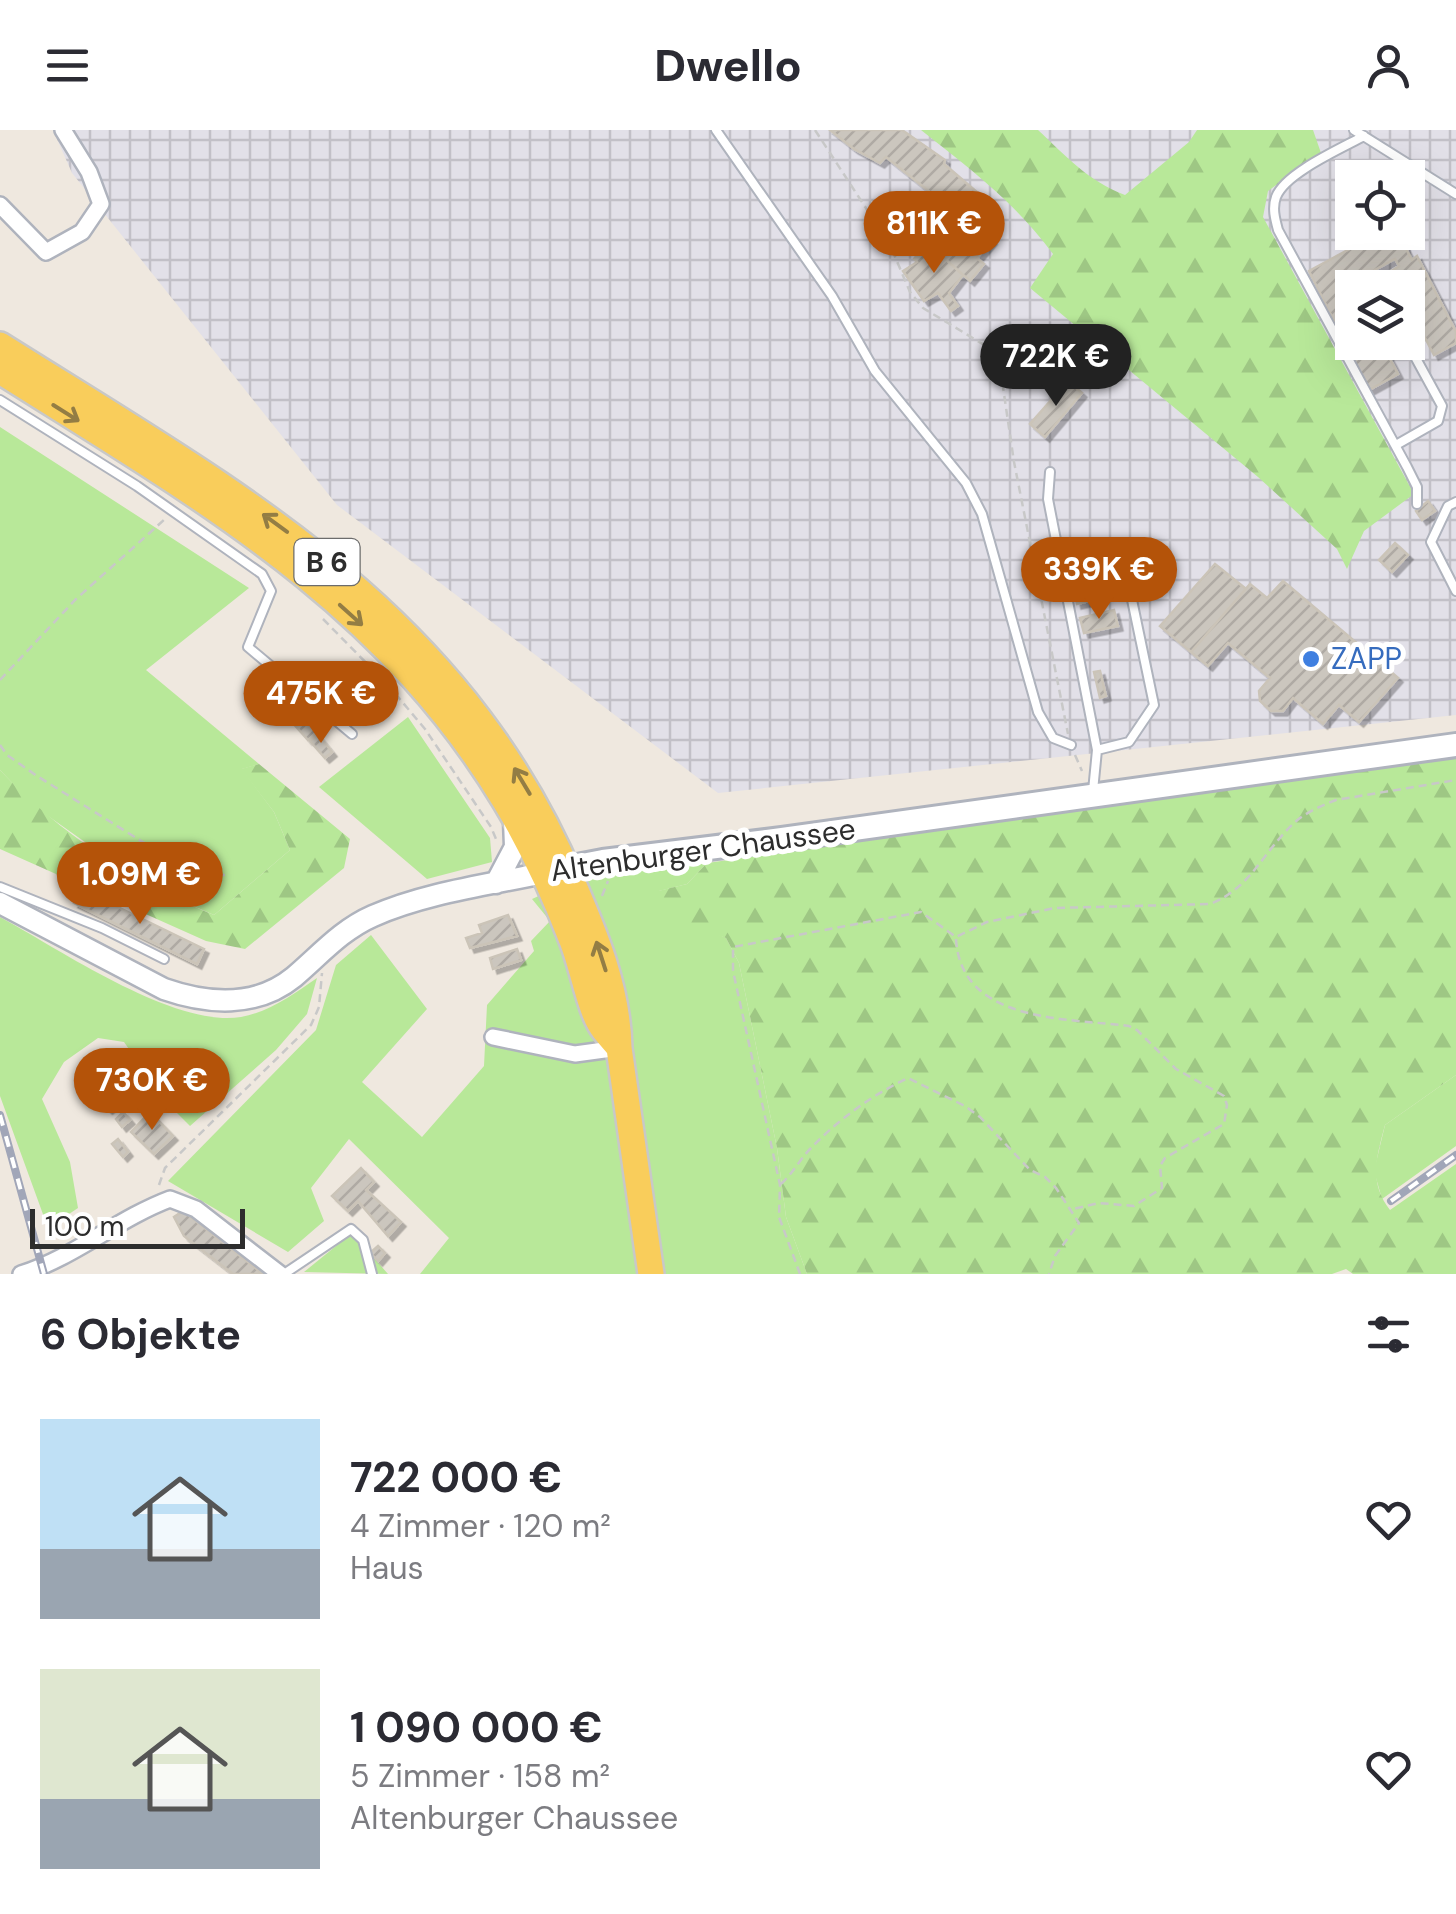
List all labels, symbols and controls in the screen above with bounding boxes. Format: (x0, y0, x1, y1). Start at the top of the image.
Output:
text: Dwello (654, 36, 802, 95)
icon: menu (40, 38, 95, 93)
icon: person (1361, 38, 1416, 93)
map controls (1335, 160, 1425, 360)
button: locate (1335, 160, 1425, 250)
pin: 811K € (853, 191, 1015, 276)
text: 811K € (886, 202, 982, 244)
button: layers (1335, 270, 1425, 360)
pin: 722K € (975, 324, 1137, 409)
text: 722K € (1002, 335, 1110, 377)
one-way arrow (51, 403, 80, 423)
one-way arrow (262, 513, 289, 534)
pin: 339K € (1018, 537, 1180, 622)
road number: B 6 (294, 539, 360, 585)
text: 339K € (1043, 548, 1155, 590)
one-way arrow (338, 603, 363, 626)
place label: ZAPP (1331, 639, 1402, 678)
marker: ZAPP (1300, 648, 1322, 670)
pin: 475K € (240, 661, 402, 746)
text: 475K € (266, 672, 376, 714)
one-way arrow (512, 767, 533, 796)
street label: Altenburger Chaussee (548, 809, 858, 890)
pin: 1.09M € (48, 842, 232, 927)
text: 1.09M € (79, 853, 201, 895)
one-way arrow (591, 940, 609, 972)
pin: 730K € (71, 1048, 233, 1133)
text: 730K € (96, 1059, 208, 1101)
scale bar (30, 1204, 245, 1248)
text: 100 m (45, 1208, 124, 1245)
text: 6 Objekte (40, 1307, 241, 1362)
icon: filters (1361, 1307, 1416, 1362)
text: 722 000 € (350, 1450, 562, 1505)
icon: home (120, 1459, 240, 1579)
icon: heart (1361, 1492, 1416, 1547)
text: 4 Zimmer · 120 m² (350, 1505, 611, 1547)
text: Haus (350, 1547, 424, 1589)
text: 1 090 000 € (350, 1700, 603, 1755)
icon: home (120, 1709, 240, 1829)
icon: heart (1361, 1742, 1416, 1797)
text: 5 Zimmer · 158 m² (350, 1755, 610, 1797)
text: Altenburger Chaussee (350, 1797, 678, 1839)

